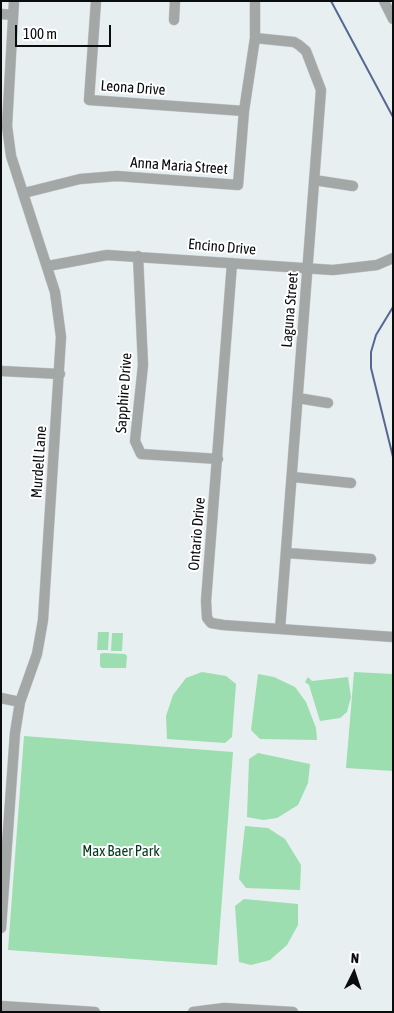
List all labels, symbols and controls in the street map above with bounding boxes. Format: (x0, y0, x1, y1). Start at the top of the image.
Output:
scale bar (18, 15, 114, 47)
text: 100 m (23, 25, 57, 42)
street label: Leona Drive (100, 77, 166, 99)
street label: Anna Maria Street (130, 154, 228, 178)
street label: Encino Drive (187, 235, 257, 259)
street label: Laguna Street (278, 272, 302, 348)
street label: Sapphire Drive (112, 352, 136, 434)
street label: Murdell Lane (27, 425, 51, 499)
street label: Ontario Drive (185, 497, 209, 571)
park label: Max Baer Park (82, 842, 160, 860)
north arrow (329, 948, 379, 998)
text: N (350, 950, 360, 966)

